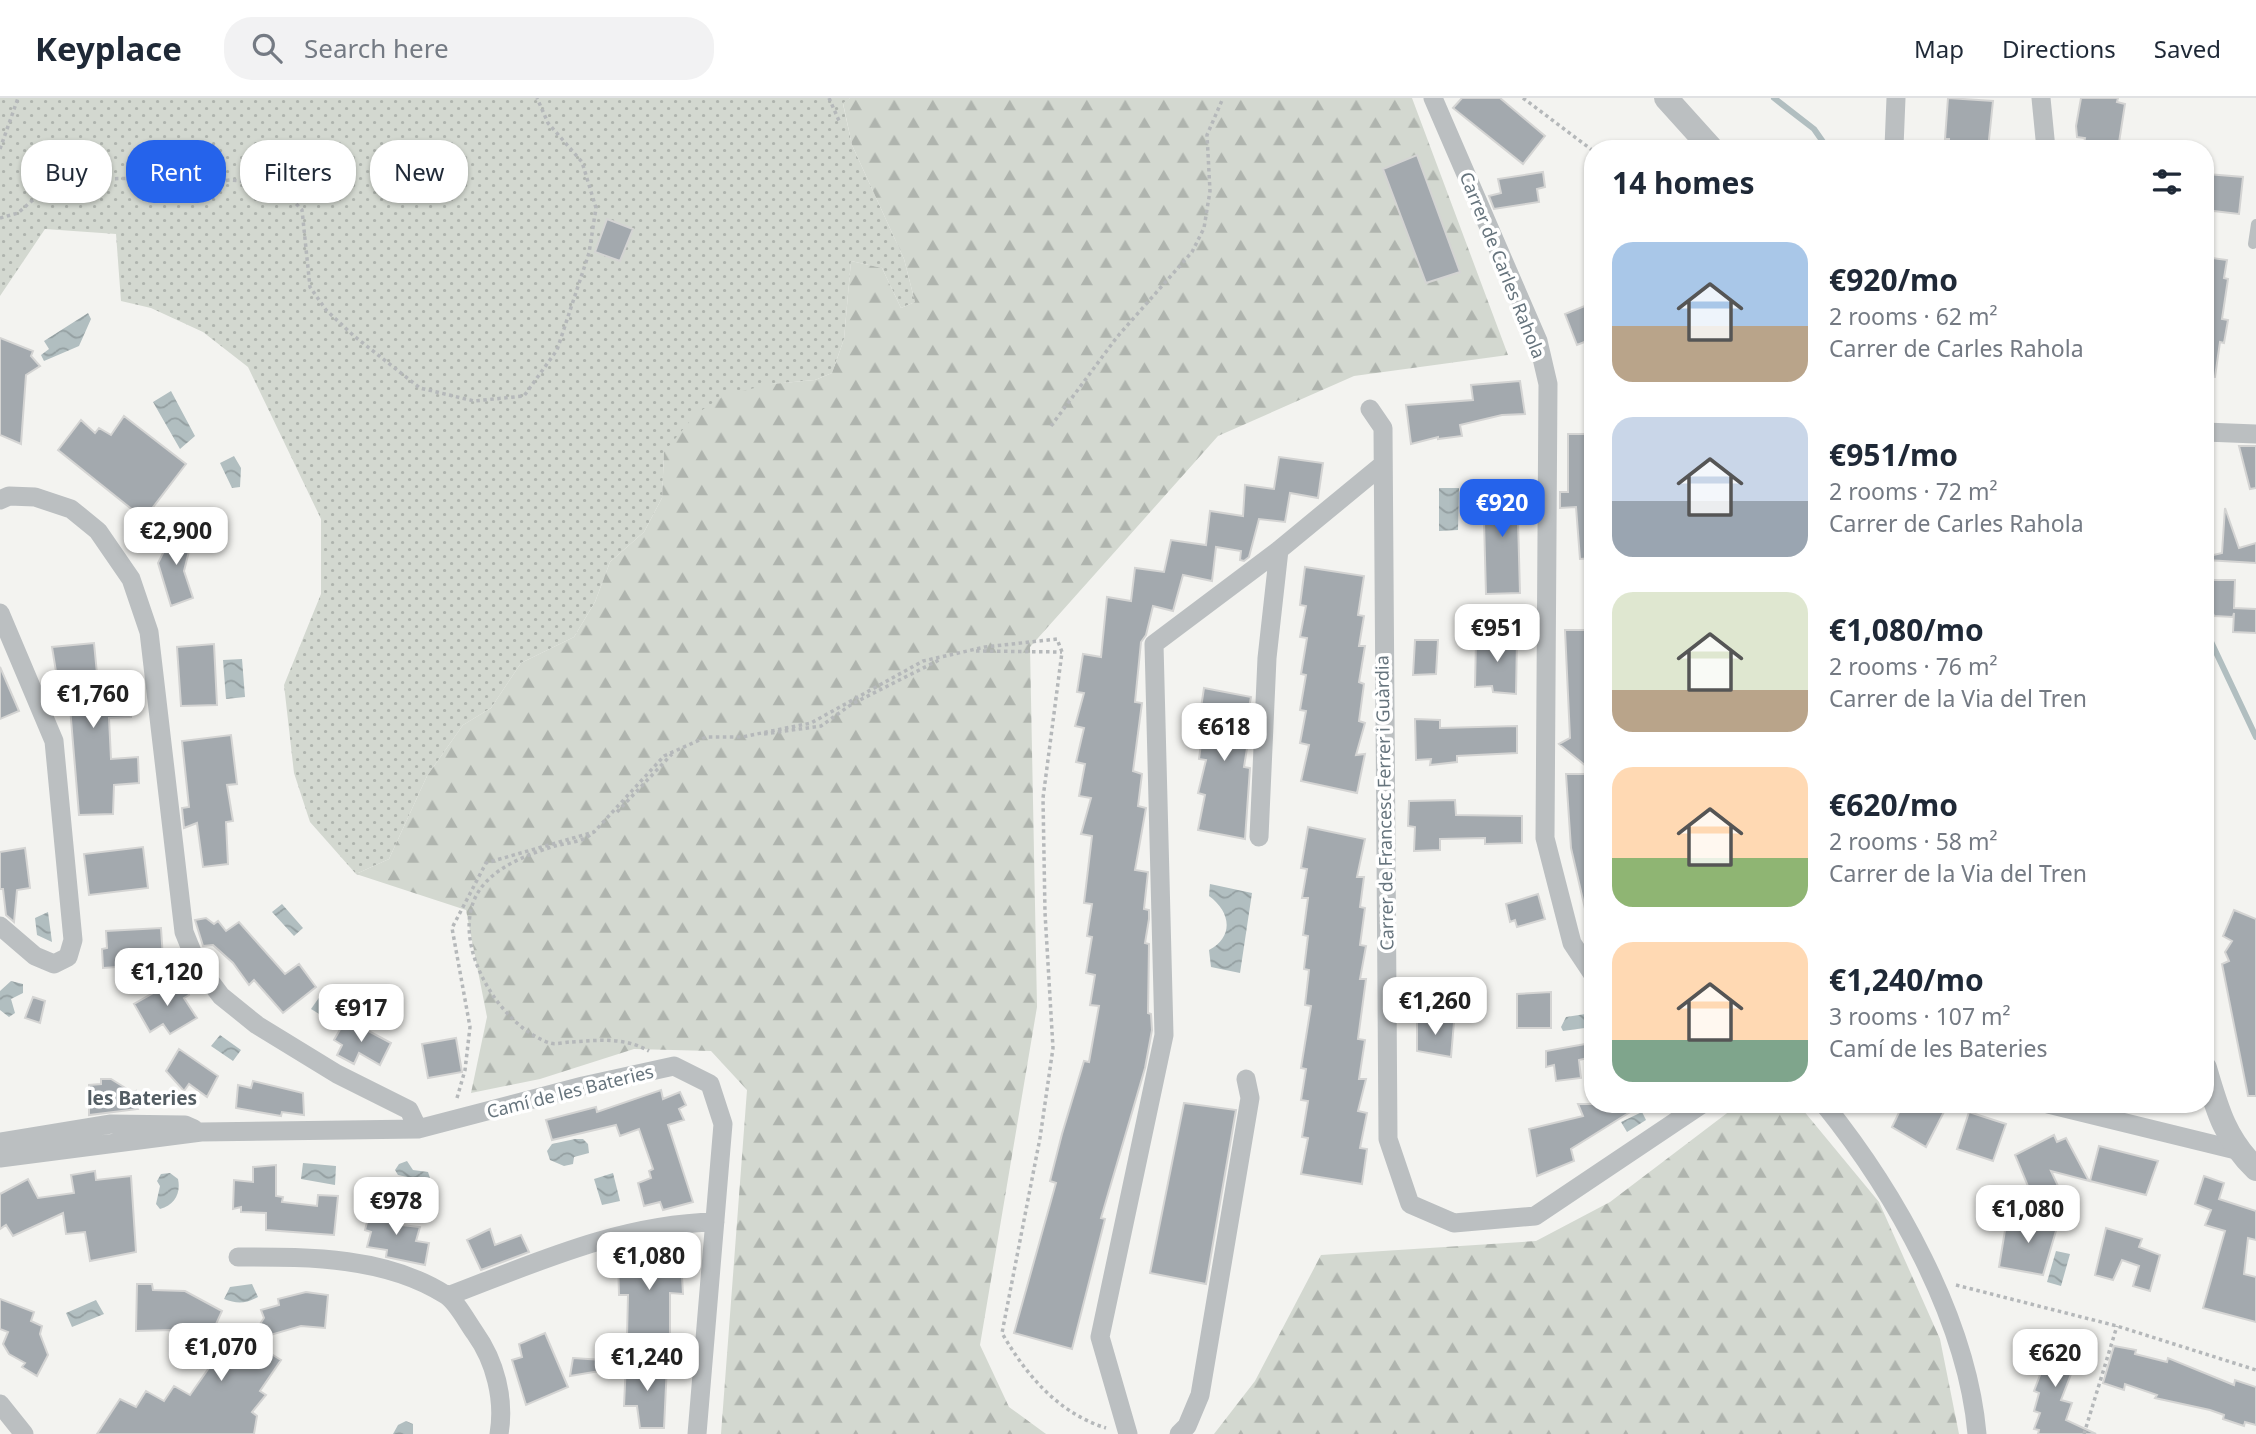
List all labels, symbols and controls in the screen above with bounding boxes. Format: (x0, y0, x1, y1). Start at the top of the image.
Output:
search box (224, 17, 714, 80)
text: Keyplace (35, 26, 182, 71)
icon: search (248, 29, 286, 67)
text: Search here (304, 30, 449, 66)
text: Map (1914, 32, 1964, 65)
text: Directions (2002, 32, 2116, 65)
text: Saved (2154, 32, 2221, 65)
chip: Buy (21, 140, 112, 203)
chip: Rent (126, 140, 226, 203)
chip: Filters (240, 140, 356, 203)
chip: New (370, 140, 468, 203)
text: 14 homes (1612, 162, 1755, 203)
icon: filters (2148, 163, 2186, 201)
street label: Carrer de Carles Rahola (1455, 168, 1551, 362)
text: €920/mo (1829, 259, 1958, 300)
icon: home (1668, 270, 1752, 354)
text: 2 rooms · 62 m² (1829, 300, 1998, 332)
text: Carrer de Carles Rahola (1829, 332, 2084, 364)
text: €951/mo (1829, 434, 1958, 475)
icon: home (1668, 445, 1752, 529)
text: 2 rooms · 72 m² (1829, 475, 1998, 507)
pin: €920 (1461, 480, 1543, 539)
text: €920 (1476, 486, 1528, 518)
text: Carrer de Carles Rahola (1829, 507, 2084, 539)
pin: €2,900 (119, 508, 233, 567)
text: €2,900 (140, 514, 212, 546)
pin: €951 (1456, 604, 1538, 664)
text: €1,080/mo (1829, 609, 1984, 650)
text: €951 (1471, 611, 1523, 643)
icon: home (1668, 620, 1752, 704)
text: 2 rooms · 76 m² (1829, 650, 1998, 682)
street label: Carrer de Francesc Ferrer i Guàrdia (1369, 655, 1399, 951)
pin: €1,760 (36, 670, 150, 730)
text: €1,760 (57, 677, 129, 709)
text: Carrer de la Via del Tren (1829, 682, 2087, 714)
pin: €618 (1183, 704, 1265, 763)
text: €618 (1198, 710, 1250, 742)
text: €620/mo (1829, 784, 1958, 825)
icon: home (1668, 795, 1752, 879)
text: 2 rooms · 58 m² (1829, 825, 1998, 857)
text: Carrer de la Via del Tren (1829, 857, 2087, 889)
pin: €1,120 (110, 948, 224, 1008)
text: €1,120 (131, 955, 203, 987)
text: €1,240/mo (1829, 959, 1984, 1000)
icon: home (1668, 970, 1752, 1054)
pin: €1,260 (1378, 978, 1492, 1037)
pin: €917 (320, 984, 402, 1044)
text: €1,260 (1399, 984, 1471, 1016)
text: €917 (335, 991, 387, 1023)
text: 3 rooms · 107 m² (1829, 1000, 2011, 1032)
text: Camí de les Bateries (1829, 1032, 2047, 1064)
street label: Camí de les Bateries (484, 1059, 656, 1123)
district label: les Bateries (87, 1085, 197, 1111)
pin: €978 (355, 1178, 437, 1237)
text: €978 (370, 1184, 422, 1216)
pin: €1,080 (1971, 1186, 2085, 1245)
text: €1,080 (1992, 1192, 2064, 1224)
pin: €1,080 (592, 1232, 706, 1292)
text: €1,080 (613, 1239, 685, 1271)
pin: €1,070 (164, 1324, 278, 1383)
text: €1,070 (185, 1330, 257, 1362)
pin: €620 (2014, 1330, 2096, 1389)
pin: €1,240 (590, 1334, 704, 1393)
text: €620 (2029, 1336, 2081, 1368)
text: €1,240 (611, 1340, 683, 1372)

